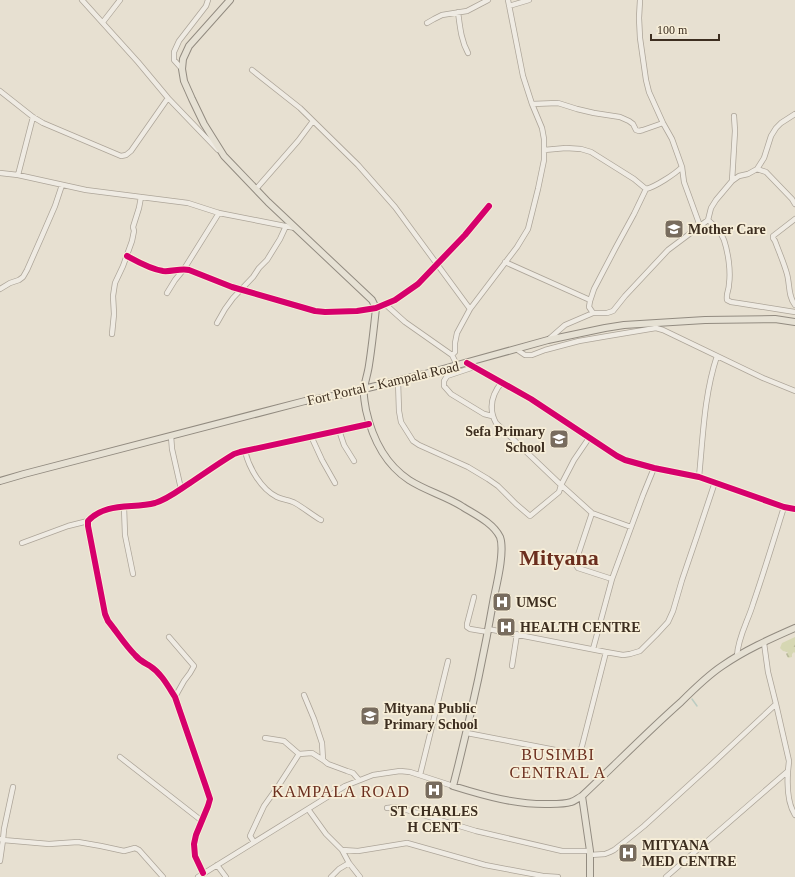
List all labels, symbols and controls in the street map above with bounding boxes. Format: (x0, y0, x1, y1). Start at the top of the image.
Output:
scale bar (651, 16, 719, 42)
text: 100 m (657, 23, 688, 37)
school or university icon: Mother Care (663, 218, 685, 240)
place label: Mother Care (688, 222, 766, 237)
street label: Fort Portal - Kampala Road (306, 359, 461, 408)
place label: Sefa Primary School (465, 424, 545, 455)
school or university icon: Sefa Primary School (548, 428, 570, 450)
district label: Mityana (519, 545, 599, 570)
hospital icon: UMSC (491, 591, 513, 613)
place label: UMSC (516, 595, 557, 610)
hospital icon: HEALTH CENTRE (495, 616, 517, 638)
place label: HEALTH CENTRE (520, 620, 640, 635)
place label: Mityana Public Primary School (384, 701, 478, 732)
school or university icon: Mityana Public Primary School (359, 705, 381, 727)
district label: BUSIMBI CENTRAL A (510, 746, 606, 781)
hospital icon: ST CHARLES H CENT (423, 779, 445, 801)
district label: KAMPALA ROAD (272, 783, 410, 800)
place label: ST CHARLES H CENT (390, 804, 478, 835)
place label: MITYANA MED CENTRE (642, 838, 737, 869)
hospital icon: MITYANA MED CENTRE (617, 842, 639, 864)

